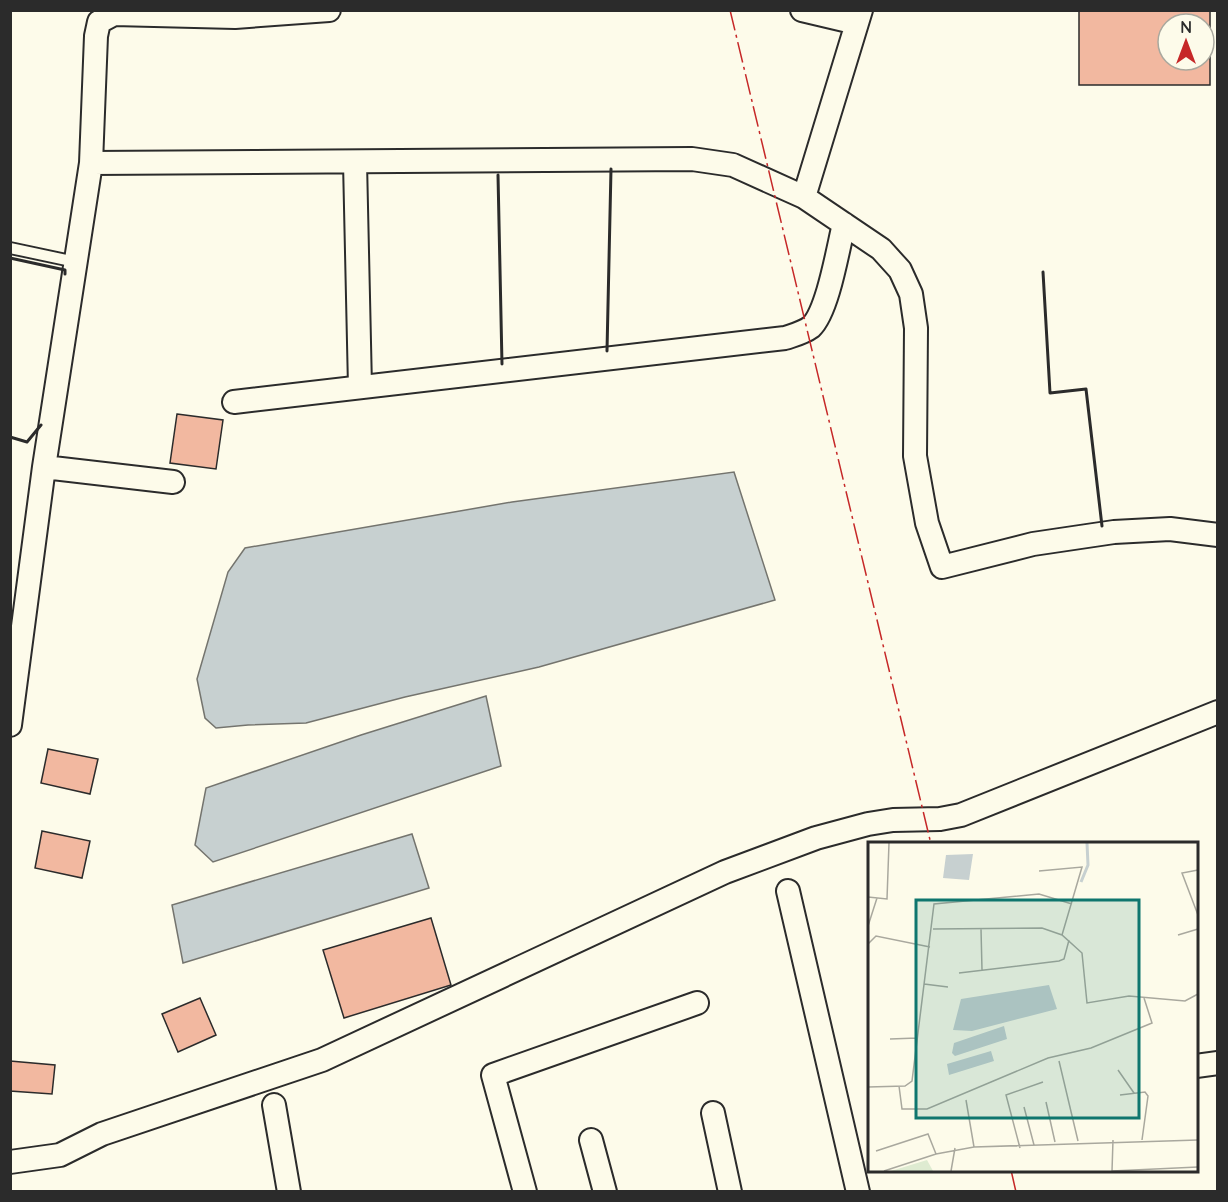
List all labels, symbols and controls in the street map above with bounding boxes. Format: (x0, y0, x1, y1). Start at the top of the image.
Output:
north arrow (1156, 12, 1216, 72)
text: N (1180, 17, 1192, 37)
inset map (868, 842, 1198, 1172)

